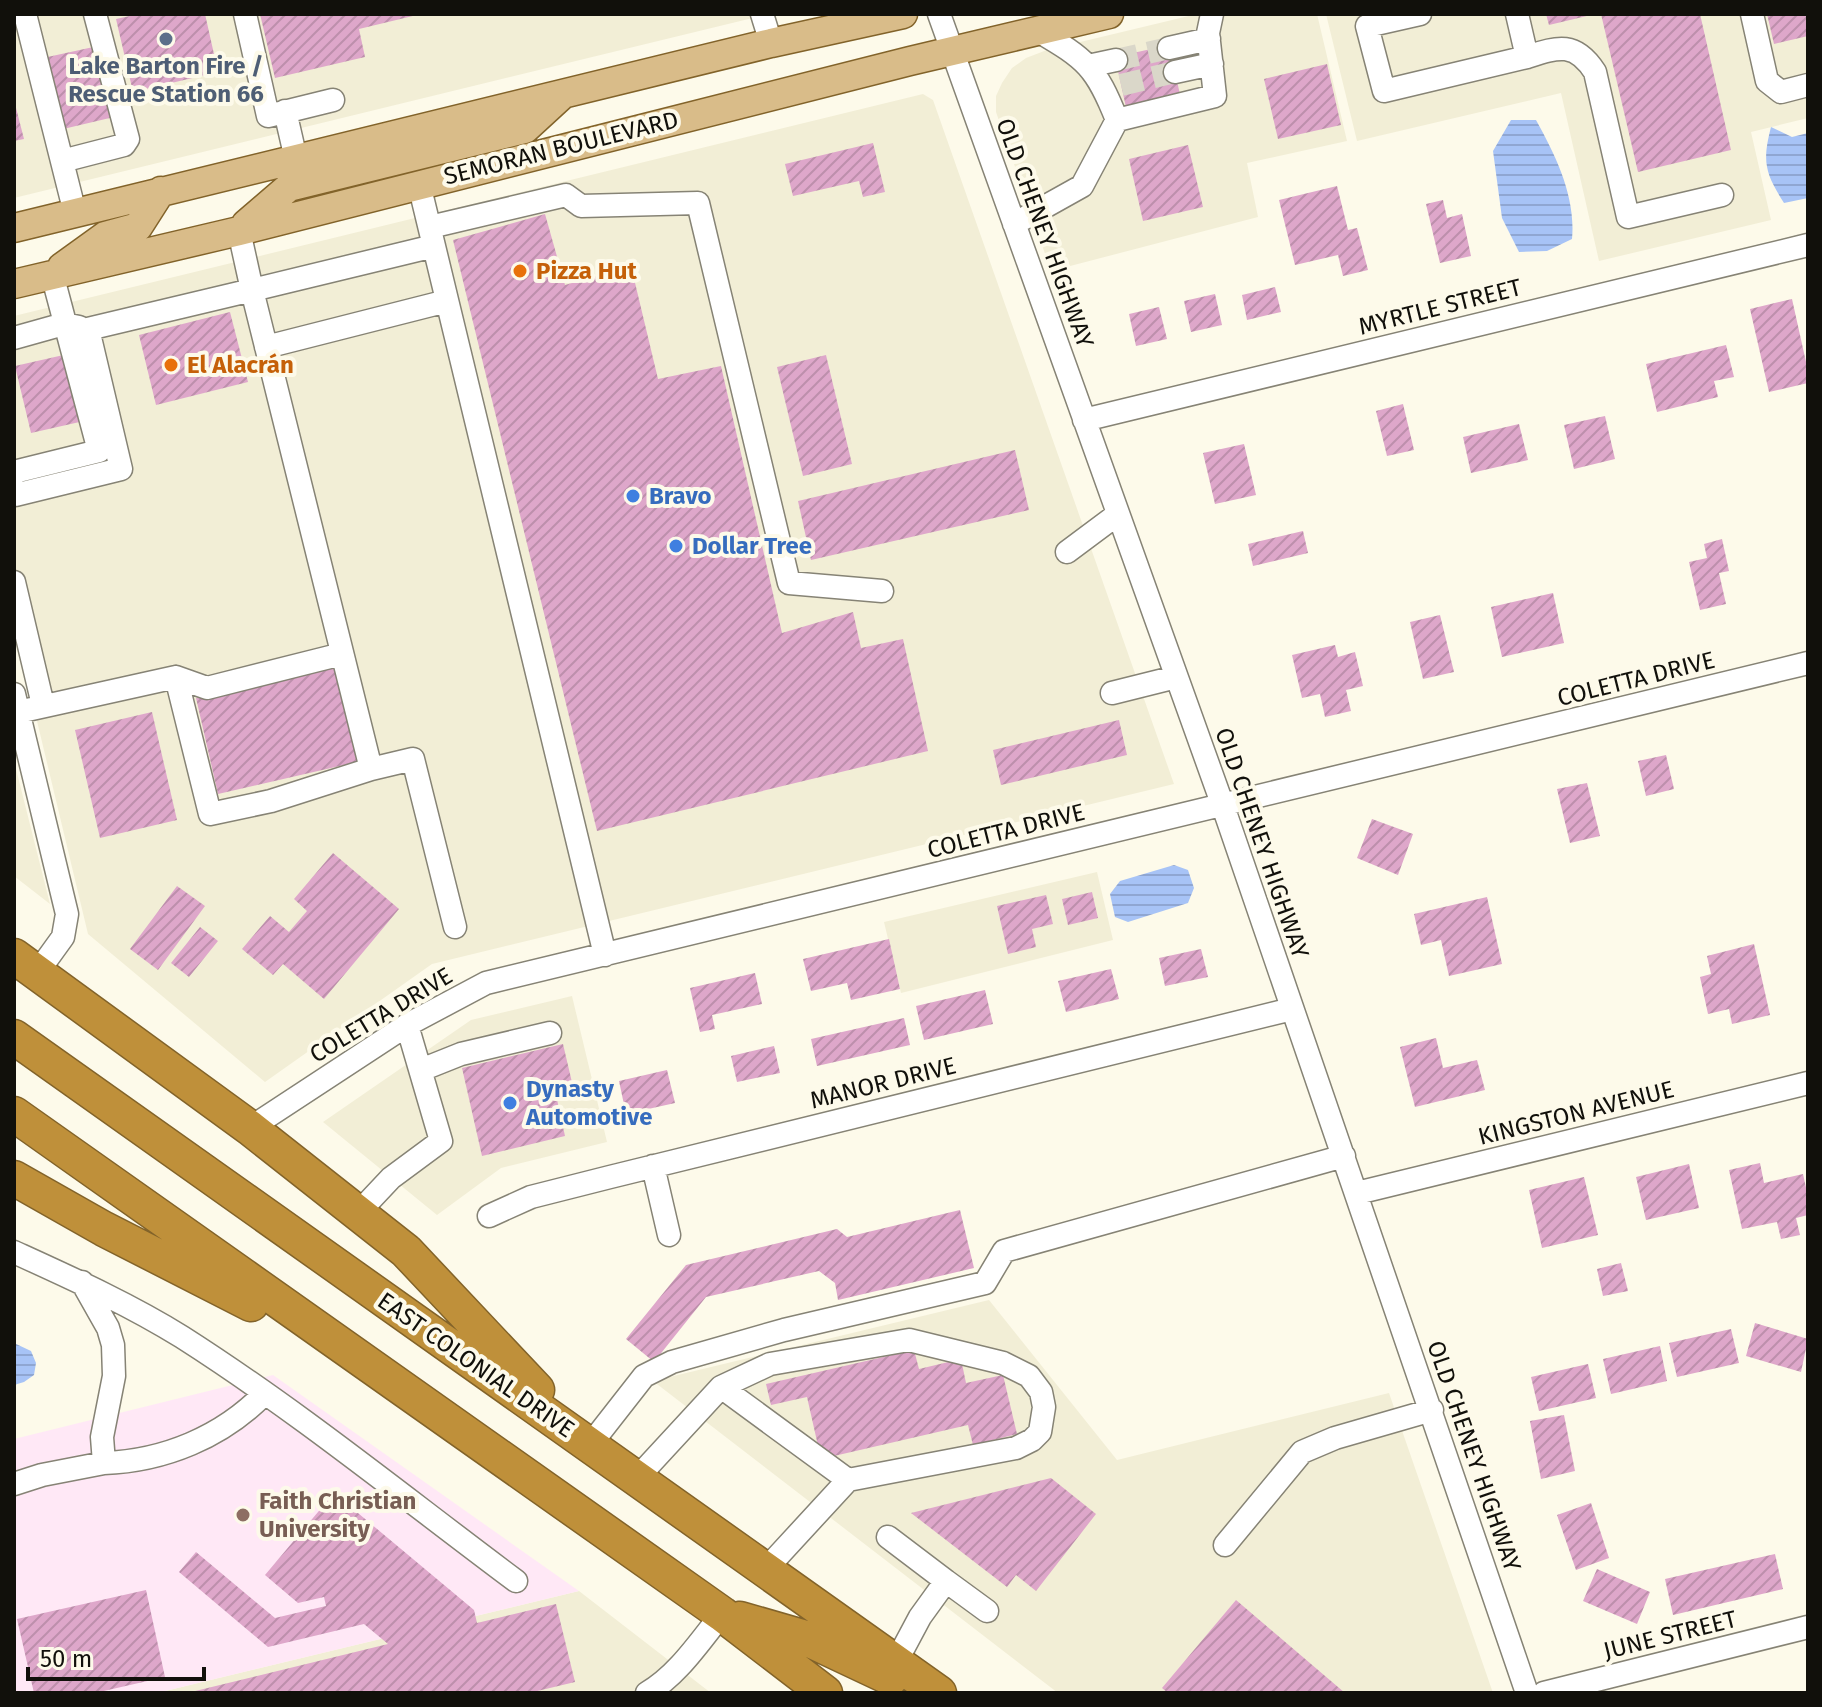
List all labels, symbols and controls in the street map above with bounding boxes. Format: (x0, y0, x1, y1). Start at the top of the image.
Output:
marker: Lake Barton Fire / Rescue Station 66 (157, 30, 175, 48)
place label: Lake Barton Fire / Rescue Station 66 (68, 52, 264, 108)
street label: SEMORAN BOULEVARD (441, 105, 681, 191)
street label: OLD CHENEY HIGHWAY (990, 114, 1100, 352)
place label: Pizza Hut (536, 257, 637, 285)
marker: Pizza Hut (511, 262, 529, 280)
street label: MYRTLE STREET (1356, 273, 1525, 341)
place label: El Alacrán (187, 351, 294, 379)
marker: El Alacrán (162, 356, 180, 374)
place label: Bravo (649, 482, 712, 510)
marker: Bravo (624, 487, 642, 505)
place label: Dollar Tree (692, 532, 812, 560)
marker: Dollar Tree (667, 537, 685, 555)
street label: COLETTA DRIVE (1554, 646, 1718, 712)
street label: OLD CHENEY HIGHWAY (1209, 724, 1315, 963)
street label: COLETTA DRIVE (924, 798, 1088, 864)
street label: COLETTA DRIVE (305, 961, 457, 1069)
street label: MANOR DRIVE (807, 1051, 959, 1115)
place label: Dynasty Automotive (525, 1075, 652, 1131)
street label: KINGSTON AVENUE (1475, 1075, 1677, 1151)
marker: Dynasty Automotive (501, 1094, 519, 1112)
street label: EAST COLONIAL DRIVE (372, 1286, 580, 1444)
street label: OLD CHENEY HIGHWAY (1421, 1337, 1527, 1576)
place label: Faith Christian University (259, 1487, 416, 1543)
marker: Faith Christian University (234, 1506, 252, 1524)
street label: JUNE STREET (1600, 1605, 1740, 1665)
scale bar (28, 1631, 204, 1681)
text: 50 m (40, 1645, 92, 1673)

